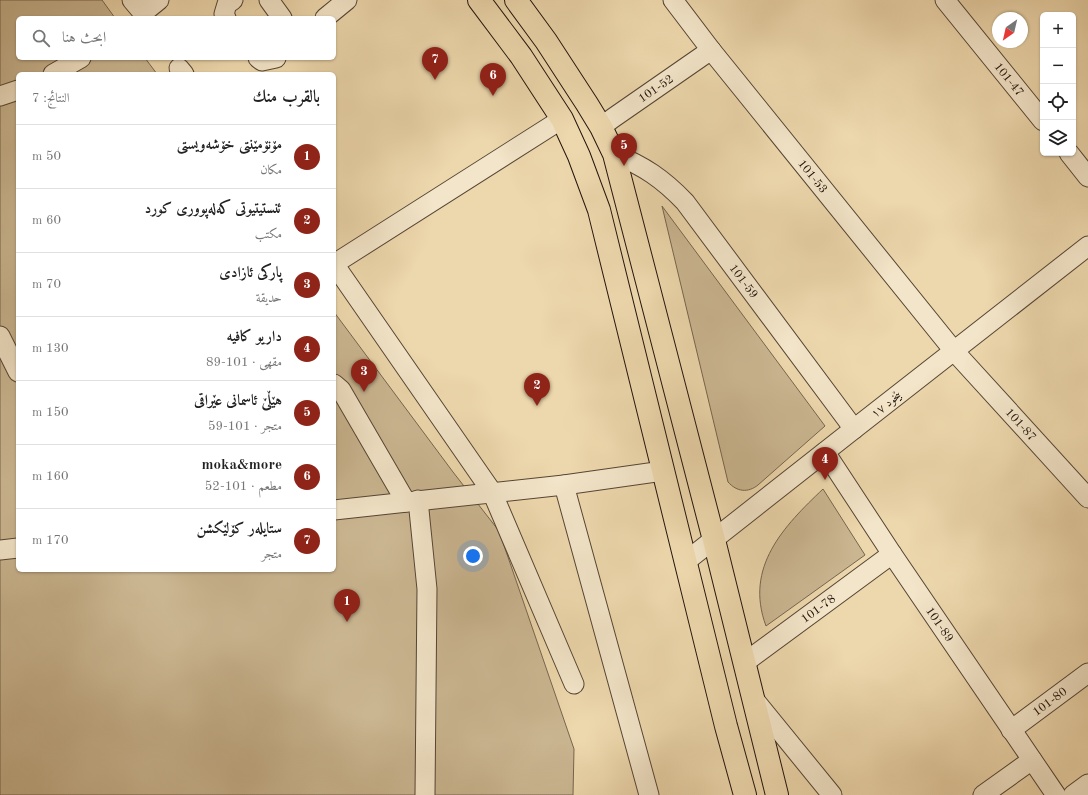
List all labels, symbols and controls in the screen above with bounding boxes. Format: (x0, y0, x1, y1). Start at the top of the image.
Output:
north arrow (992, 12, 1028, 48)
map controls (1040, 12, 1076, 156)
button: + (1040, 12, 1076, 48)
search box (16, 16, 336, 60)
icon: search (30, 27, 52, 49)
text: ابحث هنا (62, 31, 106, 46)
pin: 7 (422, 47, 448, 80)
button: − (1040, 48, 1076, 84)
street label: 101-47 (991, 61, 1025, 99)
pin: 6 (480, 63, 506, 96)
street label: 101-52 (637, 73, 676, 105)
button: locate (1040, 84, 1076, 120)
text: بالقرب منك (252, 89, 320, 106)
text: النتائج: 7 (32, 92, 70, 105)
button: layers (1040, 120, 1076, 156)
pin: 5 (611, 133, 637, 166)
text: مۆنۆمێنتی خۆشەویستی (177, 138, 282, 153)
text: 50 m (32, 150, 61, 163)
text: 1 (303, 150, 311, 163)
street label: 101-53 (795, 158, 829, 196)
text: مكان (260, 164, 282, 177)
text: ئنستیتیوتی کەلەپووری کورد (144, 202, 282, 217)
text: 60 m (32, 214, 61, 227)
text: 2 (303, 214, 311, 227)
text: مكتب (255, 228, 282, 241)
street label: 101-59 (727, 262, 760, 301)
text: پارکی ئازادی (219, 266, 282, 281)
text: 70 m (32, 278, 61, 291)
text: 3 (303, 278, 311, 291)
text: حديقة (256, 292, 282, 305)
text: داریو کافیە (227, 330, 282, 345)
text: 130 m (32, 342, 69, 355)
text: 4 (303, 342, 311, 355)
text: مقهى · 101-89 (206, 356, 282, 369)
pin: 3 (351, 359, 377, 392)
pin: 2 (524, 373, 550, 406)
street label: بێخود ١٧ (869, 389, 905, 421)
text: هێڵێ ئاسمانی عێراقی (194, 394, 282, 409)
text: 150 m (32, 406, 69, 419)
text: 5 (303, 406, 311, 419)
street label: 101-87 (1003, 407, 1038, 444)
text: متجر · 101-59 (208, 420, 282, 433)
pin: 4 (812, 447, 838, 480)
text: moka&more (201, 458, 282, 473)
text: 160 m (32, 470, 69, 483)
text: 6 (303, 470, 311, 483)
text: مطعم · 101-52 (205, 480, 282, 493)
text: ستایلەر کۆلێکشن (197, 522, 282, 537)
text: 170 m (32, 534, 69, 547)
text: 7 (303, 534, 311, 547)
your location (463, 546, 483, 566)
text: متجر (261, 548, 282, 561)
pin: 1 (334, 589, 360, 622)
street label: 101-78 (799, 593, 838, 626)
street label: 101-89 (923, 605, 955, 644)
street label: 101-80 (1031, 686, 1070, 719)

